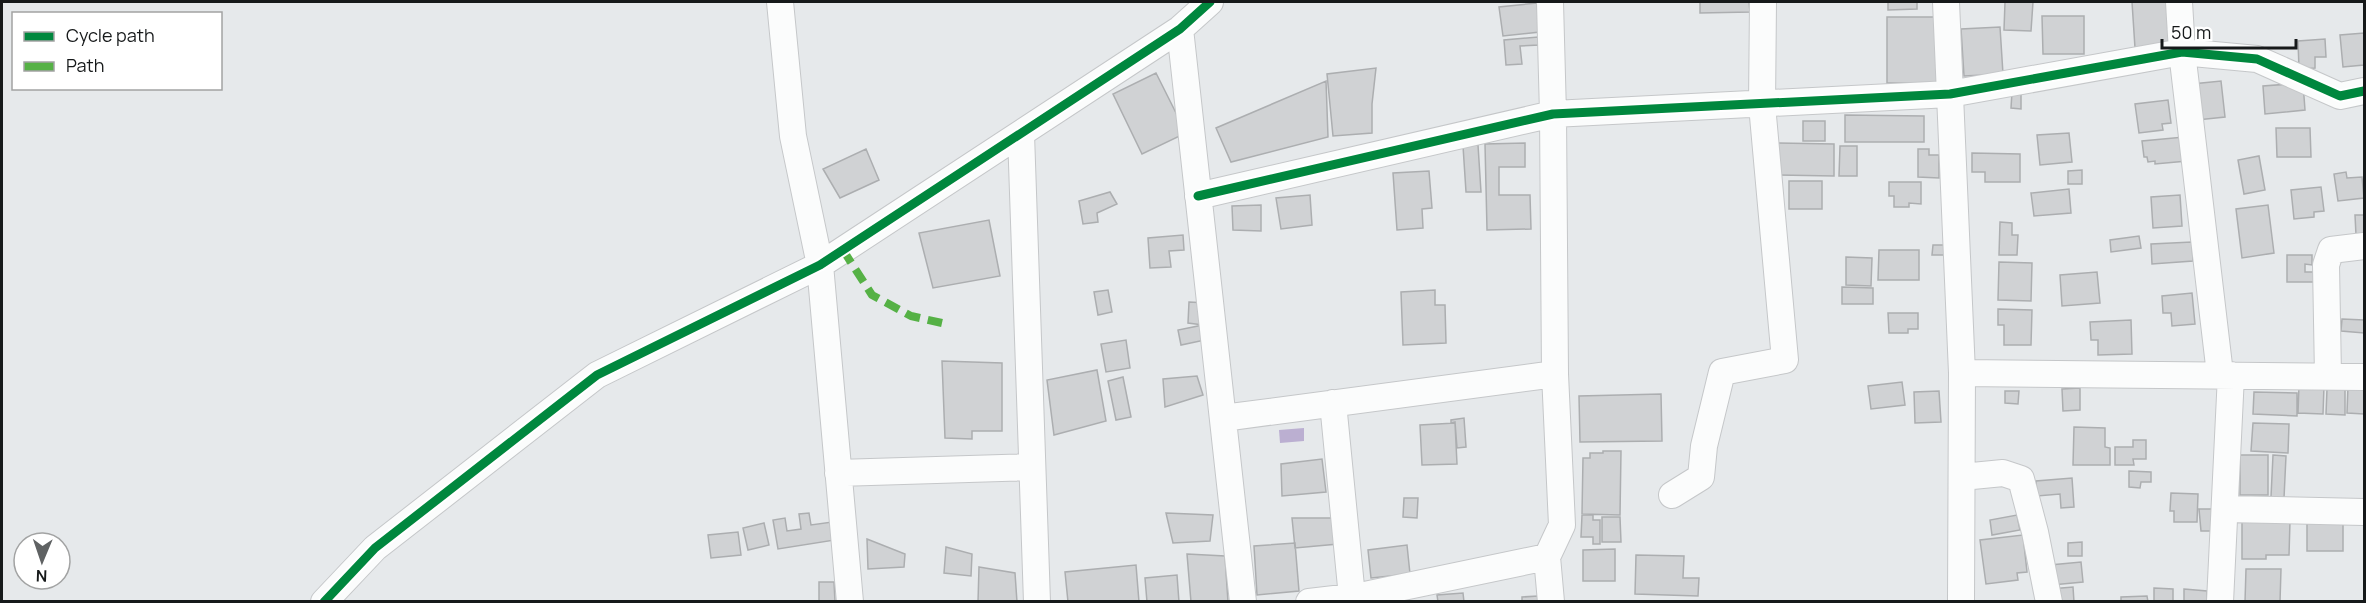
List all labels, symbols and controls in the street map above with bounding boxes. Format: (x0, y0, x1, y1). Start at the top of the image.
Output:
legend (12, 12, 222, 90)
scale bar (2162, 12, 2296, 50)
text: 50 m (2171, 20, 2211, 44)
text: Cycle path (66, 23, 155, 47)
text: Path (66, 53, 104, 77)
north arrow (12, 531, 72, 591)
text: N (35, 565, 48, 587)

